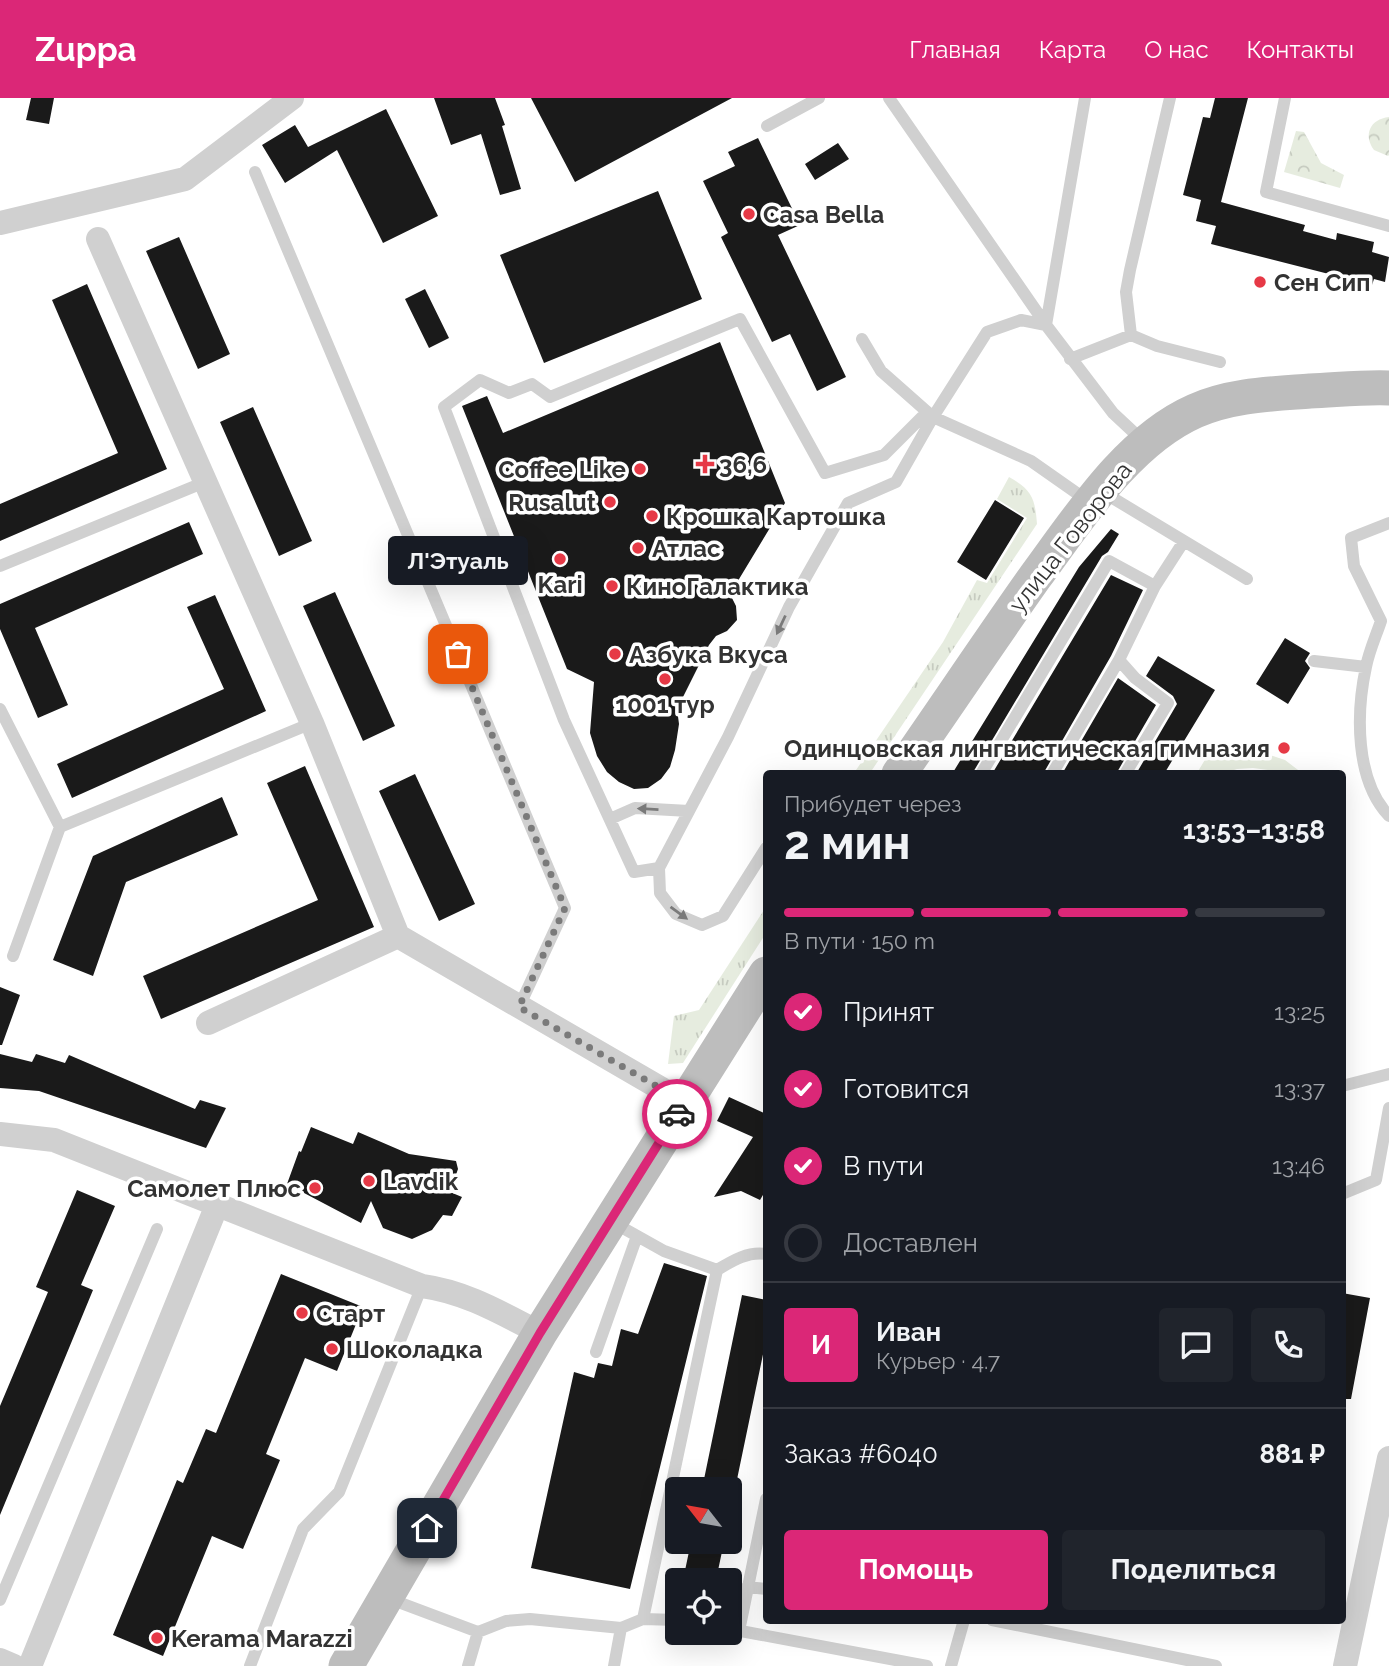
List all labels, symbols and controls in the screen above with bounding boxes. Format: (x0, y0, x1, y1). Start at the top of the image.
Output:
text: Zuppa (35, 30, 137, 69)
text: Главная (909, 35, 1001, 64)
text: Карта (1039, 35, 1106, 64)
text: О нас (1144, 35, 1209, 64)
text: Контакты (1247, 35, 1354, 64)
place label: Casa Bella (763, 200, 885, 229)
marker: Casa Bella (741, 206, 757, 222)
place label: Сен Сип (1274, 268, 1370, 297)
marker: Сен Сип (1252, 274, 1268, 290)
place label: 36,6 (719, 450, 767, 479)
place label: Coffee Like (498, 455, 626, 484)
marker: 36,6 (697, 456, 713, 472)
street label: улица Говорова (1002, 456, 1138, 618)
marker: Coffee Like (632, 461, 648, 477)
place label: Rusalut (508, 488, 596, 517)
marker: Rusalut (602, 494, 618, 510)
place label: Крошка Картошка (666, 502, 886, 531)
marker: Крошка Картошка (644, 508, 660, 524)
place label: Атлас (652, 534, 721, 563)
callout: Л'Этуаль (388, 535, 528, 584)
marker: Атлас (630, 540, 646, 556)
text: Л'Этуаль (407, 547, 509, 574)
marker: Kari (552, 551, 568, 567)
place label: Kari (537, 570, 583, 599)
place label: КиноГалактика (626, 572, 809, 601)
marker: КиноГалактика (604, 578, 620, 594)
one-way arrow (775, 614, 786, 635)
pin (428, 624, 488, 684)
icon: bag (439, 635, 477, 673)
place label: Азбука Вкуса (629, 640, 788, 669)
marker: Азбука Вкуса (607, 646, 623, 662)
marker: 1001 тур (657, 671, 673, 687)
place label: 1001 тур (615, 690, 715, 719)
place label: Одинцовская лингвистическая гимназия (784, 734, 1270, 763)
marker: Одинцовская лингвистическая гимназия (1276, 740, 1292, 756)
text: Прибудет через (784, 790, 962, 817)
one-way arrow (637, 803, 659, 814)
text: 13:53–13:58 (1183, 815, 1325, 845)
text: 2 мин (784, 816, 911, 870)
one-way arrow (670, 905, 689, 919)
text: В пути · 150 m (784, 927, 935, 954)
icon: check (784, 993, 822, 1031)
text: Принят (843, 997, 934, 1027)
text: 13:25 (1274, 998, 1325, 1025)
icon: check (784, 1070, 822, 1108)
text: Готовится (843, 1074, 969, 1104)
text: 13:37 (1274, 1075, 1325, 1102)
courier (642, 1079, 712, 1149)
icon: car (658, 1095, 696, 1133)
icon: check (784, 1147, 822, 1185)
text: В пути (843, 1151, 924, 1181)
text: 13:46 (1272, 1152, 1325, 1179)
place label: Lavdik (383, 1167, 459, 1196)
marker: Lavdik (361, 1173, 377, 1189)
place label: Самолет Плюс (127, 1174, 301, 1203)
marker: Самолет Плюс (307, 1180, 323, 1196)
text: Доставлен (843, 1228, 978, 1258)
place label: Старт (316, 1299, 385, 1328)
marker: Старт (294, 1305, 310, 1321)
button: chat (1159, 1308, 1233, 1382)
button: phone (1251, 1308, 1325, 1382)
text: Иван (876, 1317, 941, 1347)
text: И (811, 1330, 831, 1360)
place label: Шоколадка (346, 1335, 483, 1364)
marker: Шоколадка (324, 1341, 340, 1357)
text: Курьер · 4.7 (876, 1347, 1000, 1374)
text: Заказ #6040 (784, 1439, 938, 1469)
text: 881 ₽ (1259, 1439, 1325, 1469)
north arrow (665, 1477, 742, 1554)
map controls (665, 1477, 742, 1645)
pin (397, 1498, 457, 1558)
icon: home (408, 1509, 446, 1547)
button: Помощь (784, 1530, 1048, 1610)
button: Поделиться (1062, 1530, 1325, 1610)
button: locate (665, 1568, 742, 1645)
place label: Kerama Marazzi (171, 1624, 353, 1653)
marker: Kerama Marazzi (149, 1630, 165, 1646)

